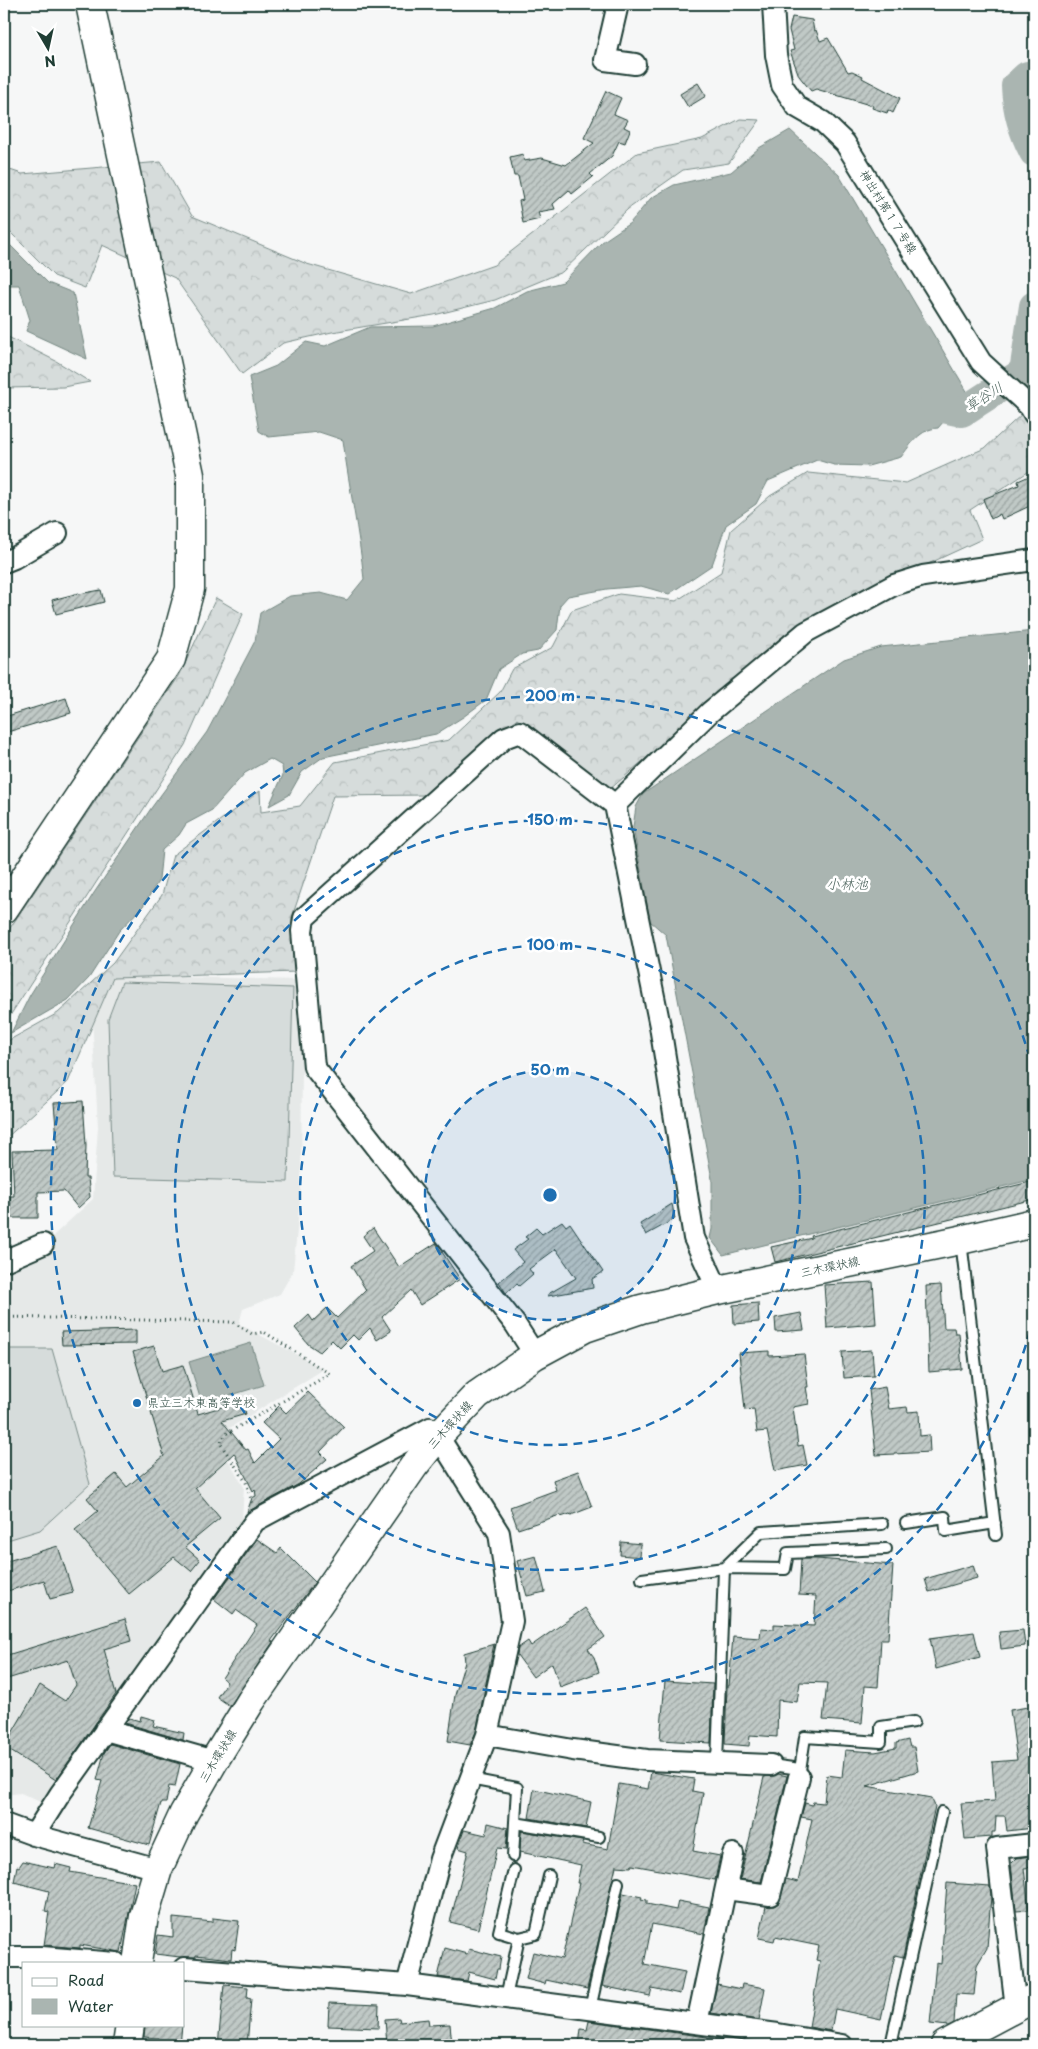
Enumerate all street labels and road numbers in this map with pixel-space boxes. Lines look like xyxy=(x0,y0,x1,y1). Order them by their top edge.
street label: 神出村第１７号線 xyxy=(856,166,922,257)
street label: 三木環状線 xyxy=(799,1251,861,1281)
street label: 三木環状線 xyxy=(422,1396,476,1453)
street label: 三木環状線 xyxy=(194,1725,240,1786)

